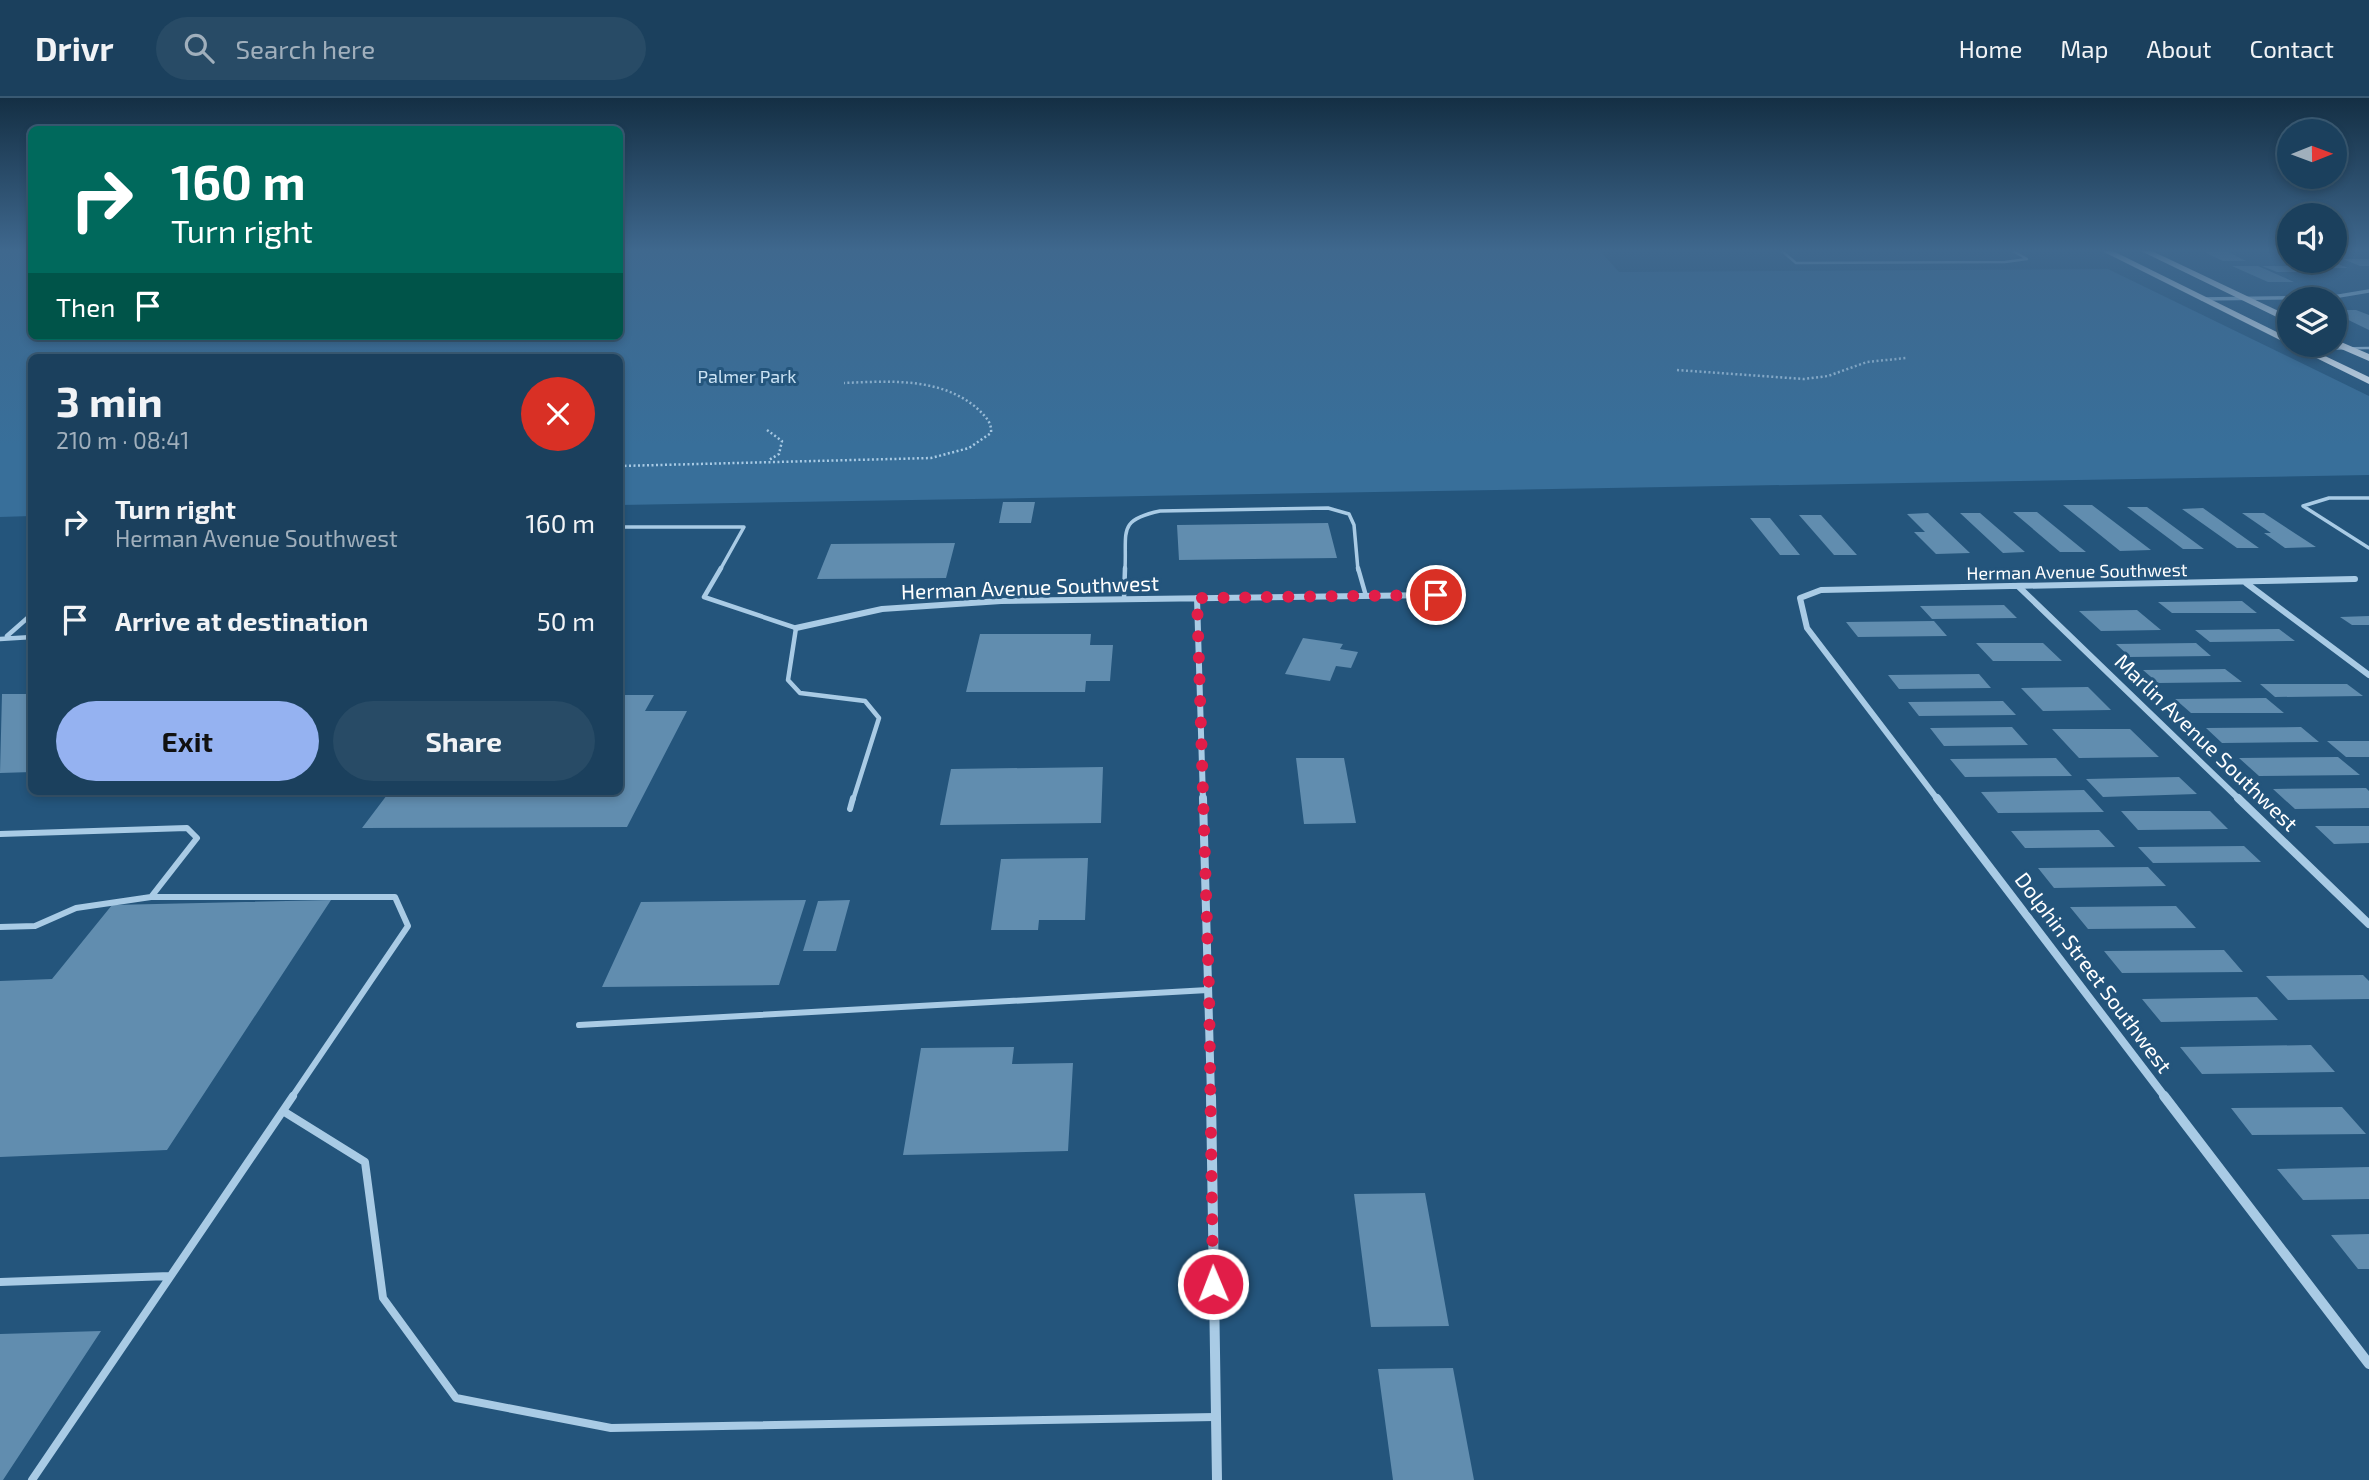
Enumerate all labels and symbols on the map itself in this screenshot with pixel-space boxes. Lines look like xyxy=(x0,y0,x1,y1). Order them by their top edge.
north arrow xyxy=(2277,119,2347,189)
park label: Palmer Park xyxy=(698,365,796,387)
street label: Herman Avenue Southwest xyxy=(1966,558,2188,584)
pin xyxy=(1406,565,1466,625)
street label: Herman Avenue Southwest xyxy=(901,570,1159,603)
street label: Marlin Avenue Southwest xyxy=(2110,648,2304,836)
street label: Dolphin Street Southwest xyxy=(2011,867,2178,1077)
position arrow xyxy=(1176,1247,1250,1321)

